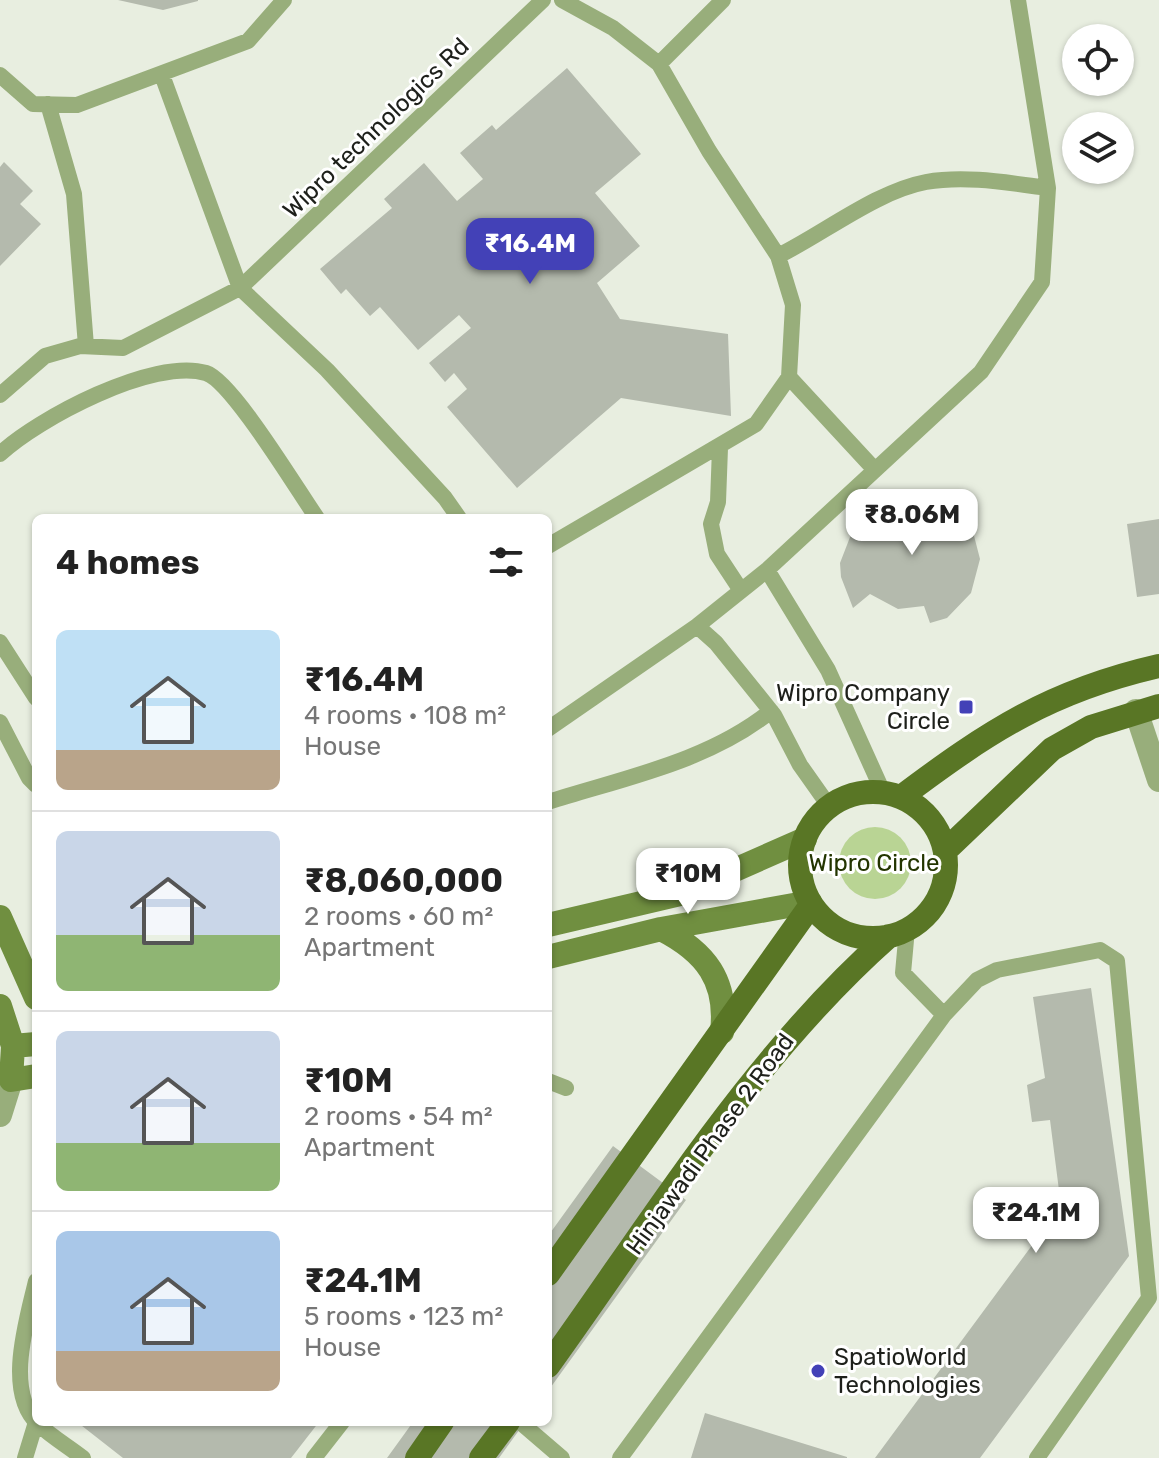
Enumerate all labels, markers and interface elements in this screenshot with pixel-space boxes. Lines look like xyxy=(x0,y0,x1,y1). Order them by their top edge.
map controls xyxy=(1062,24,1134,184)
button: locate xyxy=(1062,24,1134,96)
street label: Wipro technologics Rd xyxy=(277,32,475,224)
button: layers xyxy=(1062,112,1134,184)
pin: ₹16.4M xyxy=(465,218,595,286)
text: ₹16.4M xyxy=(484,228,576,259)
pin: ₹8.06M xyxy=(847,489,977,557)
text: ₹8.06M xyxy=(864,499,960,530)
icon: filters xyxy=(484,540,528,584)
text: 4 homes xyxy=(56,542,199,583)
text: ₹16.4M xyxy=(304,659,424,700)
icon: home xyxy=(120,662,216,758)
place label: Wipro Company Circle xyxy=(776,679,950,735)
marker: Wipro Company Circle xyxy=(957,698,975,716)
text: 4 rooms · 108 m² xyxy=(304,700,506,731)
text: House xyxy=(304,731,381,762)
pin: ₹10M xyxy=(641,848,735,916)
park label: Wipro Circle xyxy=(808,849,940,877)
text: ₹10M xyxy=(654,858,722,889)
text: ₹8,060,000 xyxy=(304,860,503,901)
icon: home xyxy=(120,863,216,959)
text: 2 rooms · 60 m² xyxy=(304,901,493,932)
text: Apartment xyxy=(304,932,435,963)
street label: Hinjawadi Phase 2 Road xyxy=(620,1028,800,1260)
text: ₹10M xyxy=(304,1060,393,1101)
icon: home xyxy=(120,1063,216,1159)
text: 2 rooms · 54 m² xyxy=(304,1101,493,1132)
text: Apartment xyxy=(304,1132,435,1163)
pin: ₹24.1M xyxy=(971,1187,1101,1255)
text: ₹24.1M xyxy=(991,1197,1081,1228)
text: ₹24.1M xyxy=(304,1260,422,1301)
icon: home xyxy=(120,1263,216,1359)
text: 5 rooms · 123 m² xyxy=(304,1301,503,1332)
text: House xyxy=(304,1332,381,1363)
place label: SpatioWorld Technologies xyxy=(834,1343,981,1399)
marker: SpatioWorld Technologies xyxy=(809,1362,827,1380)

